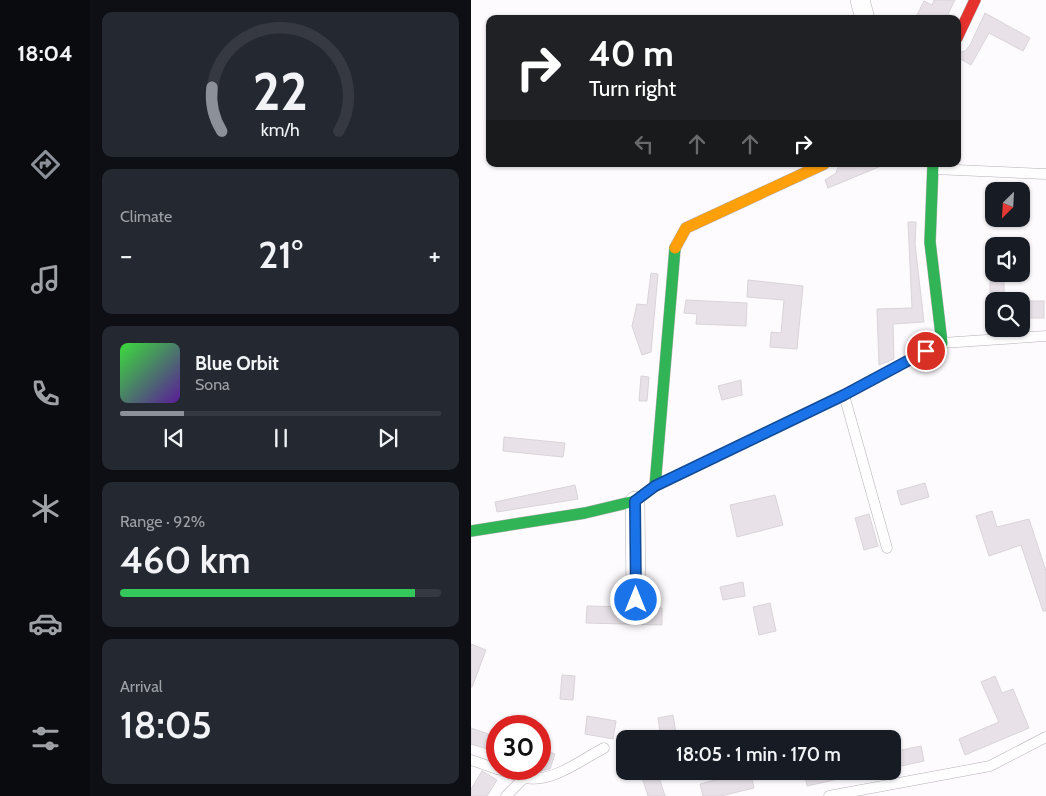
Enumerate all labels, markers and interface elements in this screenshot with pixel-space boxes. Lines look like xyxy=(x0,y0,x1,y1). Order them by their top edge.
text: 40 m xyxy=(589,32,674,75)
icon: right xyxy=(506,35,571,100)
text: 18:04 xyxy=(17,40,73,67)
text: 22 xyxy=(253,60,308,123)
text: Turn right xyxy=(589,75,676,102)
text: km/h xyxy=(261,119,300,140)
icon: left xyxy=(630,130,658,158)
icon: ahead xyxy=(683,130,711,158)
icon: ahead xyxy=(736,130,764,158)
icon: right xyxy=(789,130,817,158)
icon: directions xyxy=(28,147,63,182)
north arrow xyxy=(985,182,1030,228)
map controls xyxy=(985,182,1030,337)
text: Climate xyxy=(120,207,172,226)
text: 21° xyxy=(258,231,303,278)
button: sound xyxy=(985,237,1030,282)
text: − xyxy=(120,238,132,272)
text: + xyxy=(429,238,441,272)
icon: music xyxy=(28,262,63,297)
button: search xyxy=(985,292,1030,337)
pin xyxy=(905,330,947,372)
icon: arrive xyxy=(912,337,940,365)
text: Blue Orbit xyxy=(195,352,279,375)
text: Sona xyxy=(195,375,230,394)
icon: phone xyxy=(28,376,63,411)
icon: previous xyxy=(160,424,188,452)
icon: pause xyxy=(267,424,295,452)
icon: next xyxy=(374,424,402,452)
icon: climate xyxy=(28,491,63,526)
text: Range · 92% xyxy=(120,512,205,531)
text: 460 km xyxy=(120,536,251,583)
position arrow xyxy=(609,573,661,625)
icon: car xyxy=(28,606,63,641)
text: Arrival xyxy=(120,677,163,696)
text: 18:05 xyxy=(120,701,212,748)
speed limit sign: 30 xyxy=(486,715,551,780)
icon: filters xyxy=(28,721,63,756)
text: 18:05 · 1 min · 170 m xyxy=(676,743,841,766)

